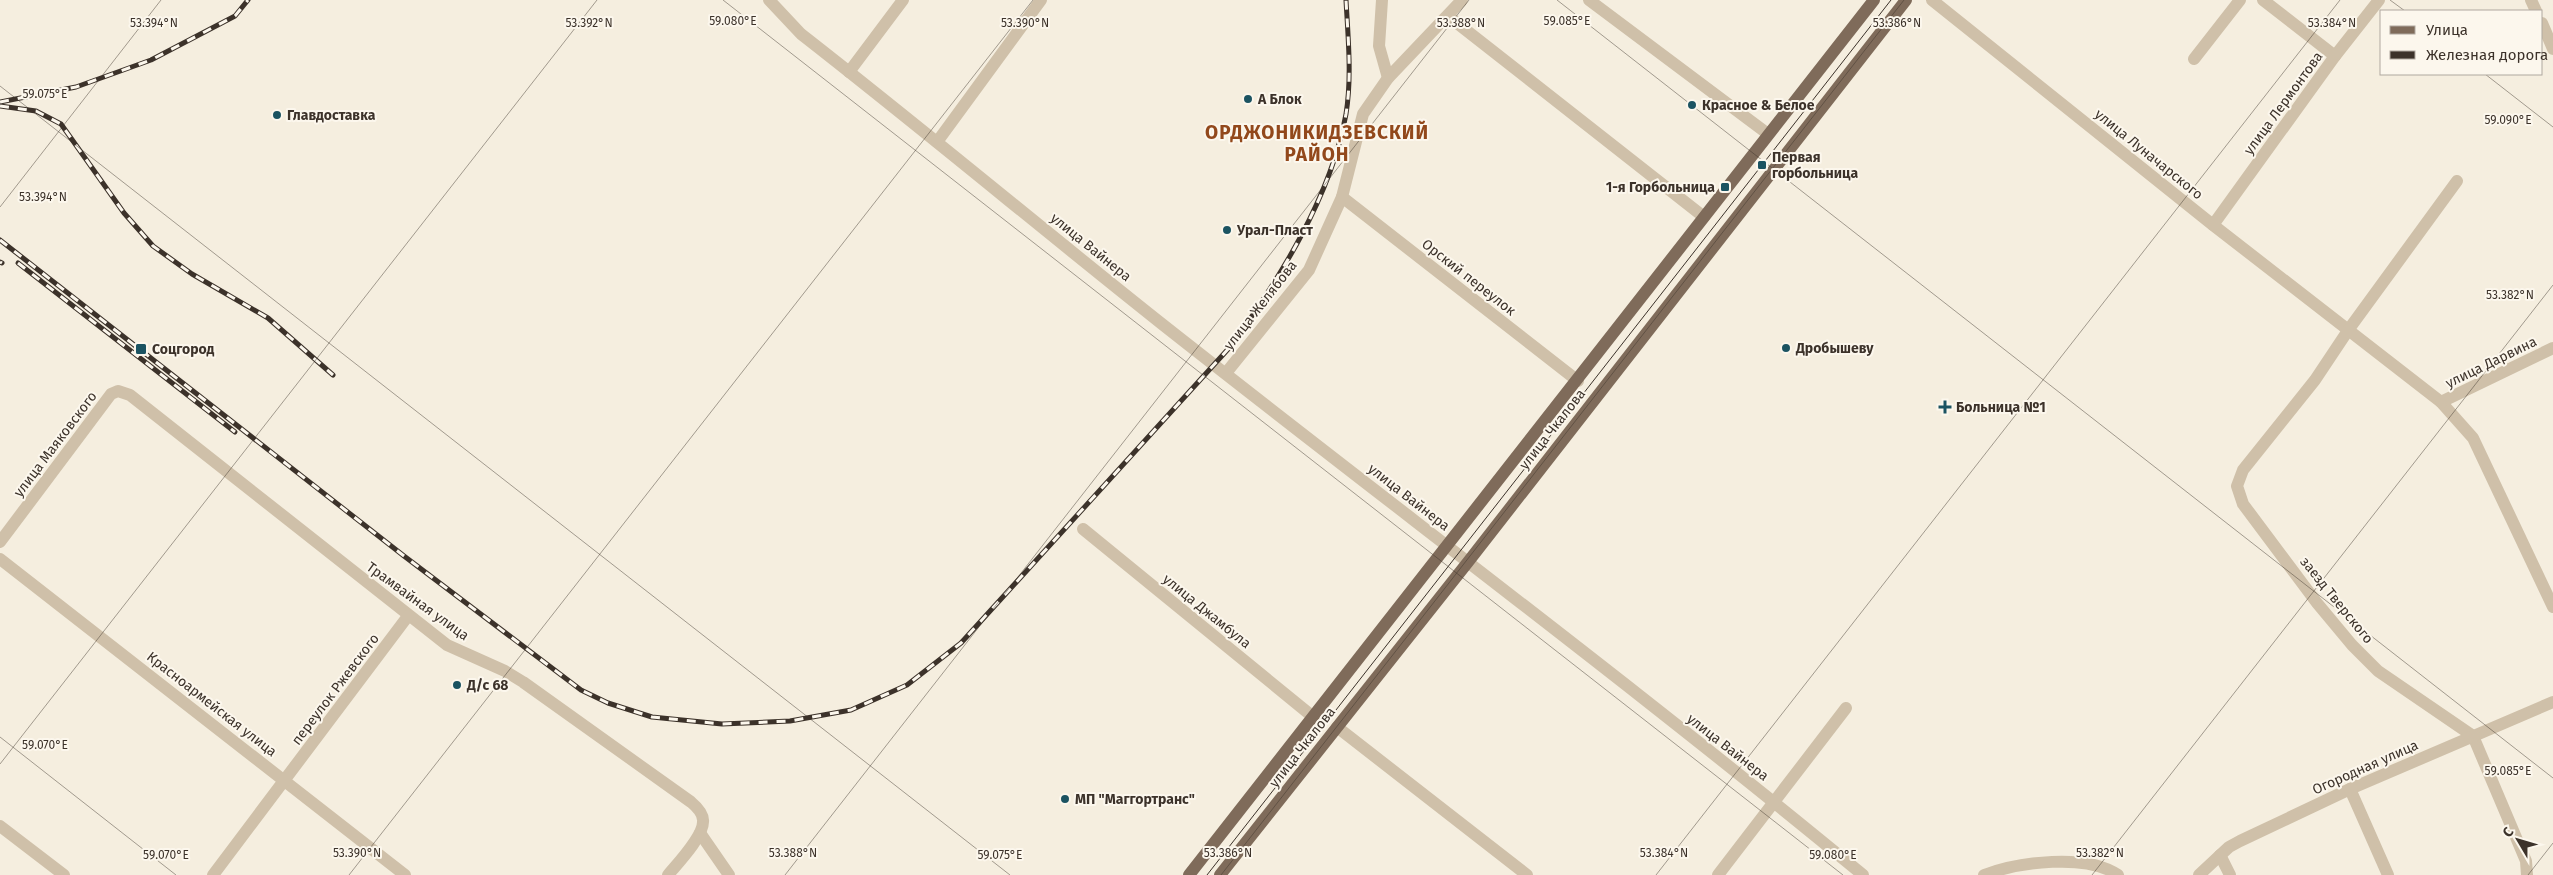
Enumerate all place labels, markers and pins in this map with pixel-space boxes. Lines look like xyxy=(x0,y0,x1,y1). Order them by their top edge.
place label: А Блок xyxy=(1257,91,1302,108)
marker: А Блок xyxy=(1242,93,1254,105)
place label: Красное & Белое xyxy=(1702,97,1815,114)
marker: Красное & Белое xyxy=(1686,99,1698,111)
place label: Главдоставка xyxy=(287,107,376,124)
marker: Главдоставка xyxy=(271,109,283,121)
place label: Первая горбольница xyxy=(1772,149,1858,182)
marker: Первая горбольница xyxy=(1756,159,1768,171)
place label: 1-я Горбольница xyxy=(1606,179,1715,196)
marker: 1-я Горбольница xyxy=(1719,181,1731,193)
place label: Урал-Пласт xyxy=(1236,222,1313,239)
marker: Урал-Пласт xyxy=(1221,224,1233,236)
place label: Дробышеву xyxy=(1795,340,1874,357)
place label: Соцгород xyxy=(152,341,215,358)
marker: Соцгород xyxy=(134,342,148,356)
marker: Дробышеву xyxy=(1780,342,1792,354)
place label: Больница №1 xyxy=(1956,399,2046,416)
marker: Больница №1 xyxy=(1938,400,1952,414)
place label: Д/с 68 xyxy=(466,677,508,694)
marker: Д/с 68 xyxy=(451,679,463,691)
place label: МП "Маггортранс" xyxy=(1075,791,1195,808)
marker: МП "Маггортранс" xyxy=(1059,793,1071,805)

